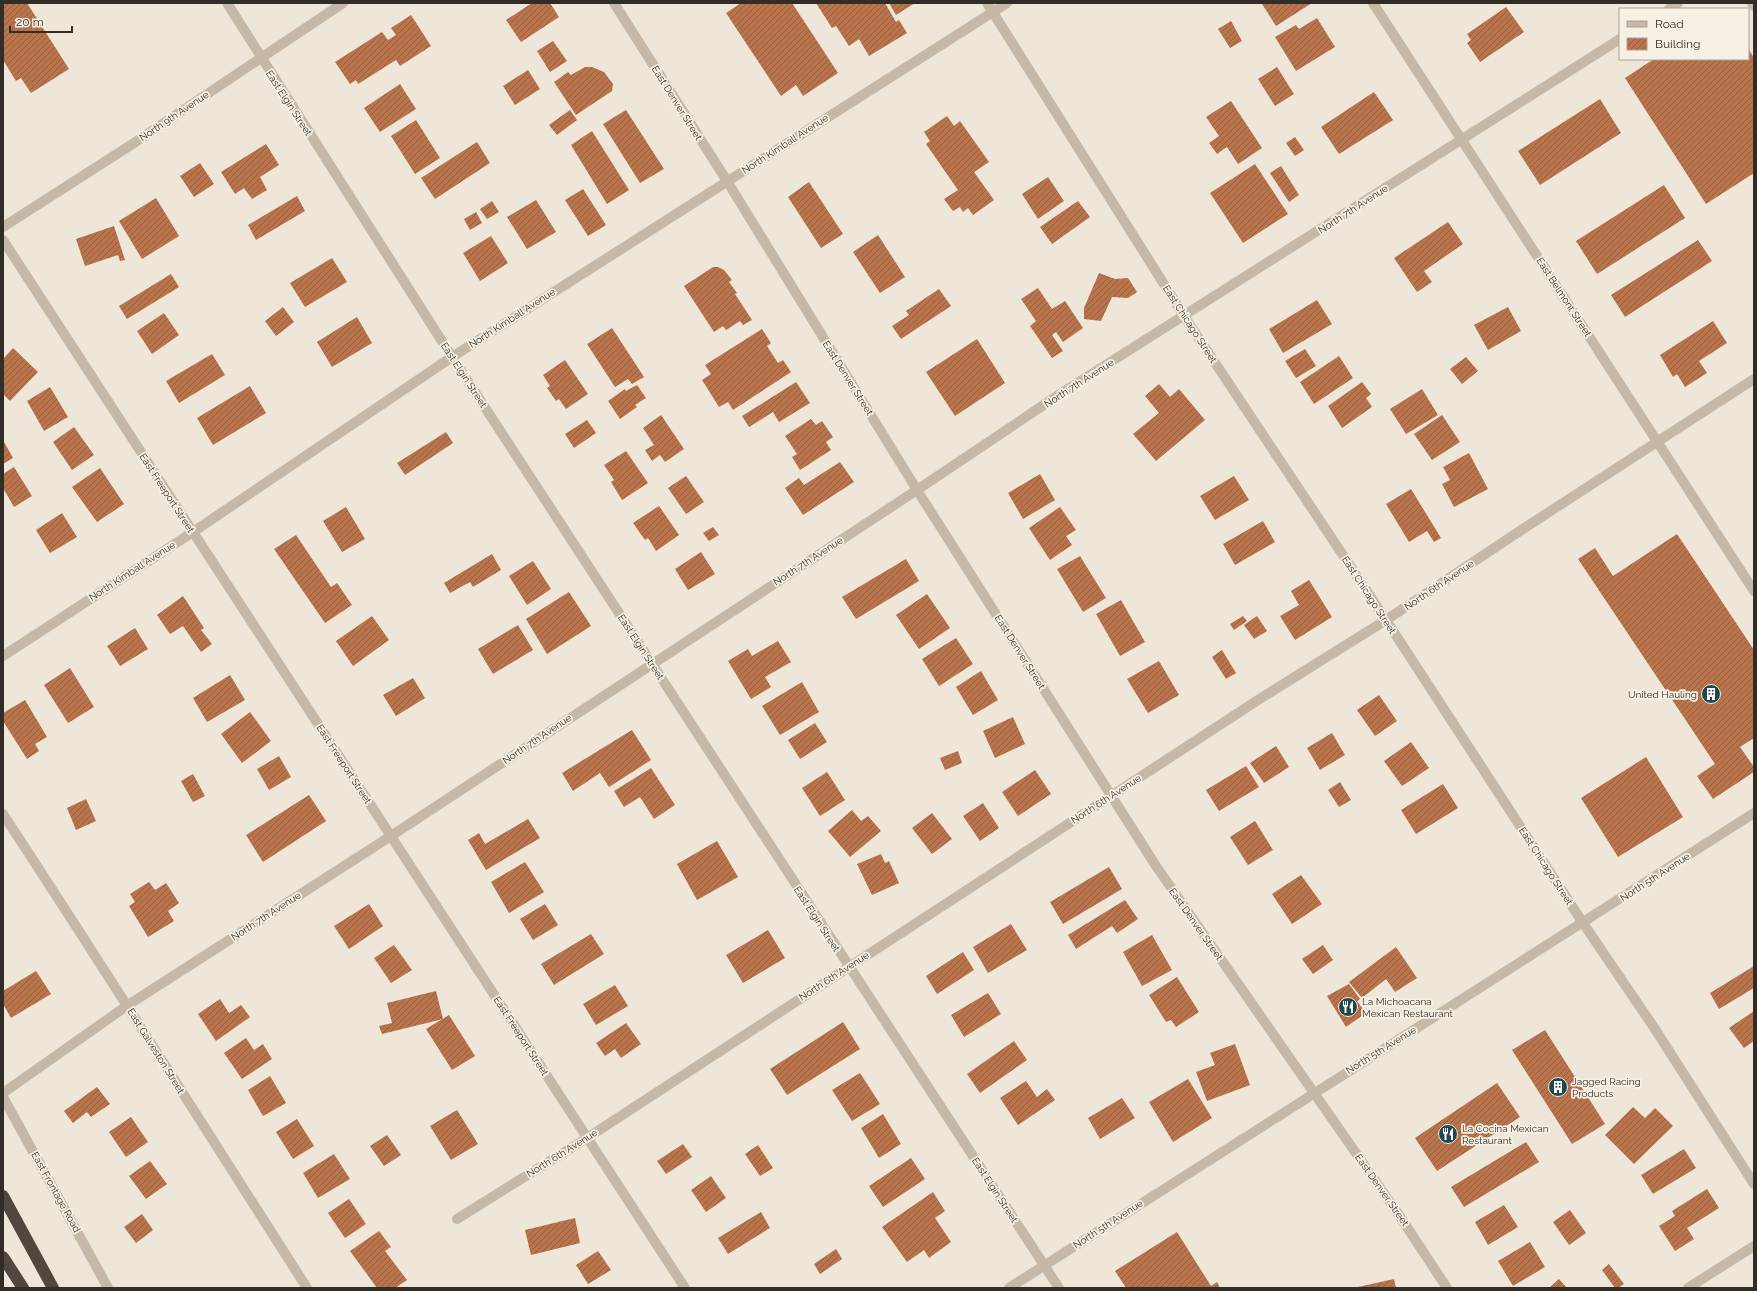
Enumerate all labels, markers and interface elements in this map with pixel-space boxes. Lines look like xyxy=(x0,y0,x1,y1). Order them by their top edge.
scale bar xyxy=(10,8,72,34)
legend xyxy=(1619,8,1749,60)
text: 20 m xyxy=(16,15,44,29)
text: Road xyxy=(1655,17,1684,31)
text: Building xyxy=(1655,37,1701,51)
street label: East Denver Street xyxy=(650,64,705,143)
street label: East Elgin Street xyxy=(264,68,315,138)
street label: North 9th Avenue xyxy=(137,89,211,143)
street label: North Kimball Avenue xyxy=(740,112,830,176)
street label: North 7th Avenue xyxy=(1316,182,1390,236)
street label: East Belmont Street xyxy=(1534,255,1594,339)
street label: East Chicago Street xyxy=(1161,283,1220,365)
street label: North Kimball Avenue xyxy=(467,286,557,350)
street label: East Denver Street xyxy=(821,339,876,418)
street label: East Elgin Street xyxy=(439,340,490,410)
street label: North 7th Avenue xyxy=(1042,356,1116,410)
street label: East Freeport Street xyxy=(137,451,197,535)
street label: North 7th Avenue xyxy=(771,534,845,588)
street label: North Kimball Avenue xyxy=(87,539,177,603)
street label: East Chicago Street xyxy=(1340,554,1399,636)
street label: North 6th Avenue xyxy=(1402,558,1476,612)
street label: East Elgin Street xyxy=(616,612,667,682)
street label: East Denver Street xyxy=(993,613,1048,692)
building icon: United Hauling xyxy=(1700,683,1722,705)
place label: United Hauling xyxy=(1628,689,1697,700)
street label: North 7th Avenue xyxy=(500,712,574,766)
street label: East Freeport Street xyxy=(314,722,374,806)
street label: North 6th Avenue xyxy=(1069,772,1143,826)
street label: East Chicago Street xyxy=(1517,825,1576,907)
street label: North 5th Avenue xyxy=(1618,850,1692,904)
street label: East Elgin Street xyxy=(792,884,843,954)
street label: East Denver Street xyxy=(1167,886,1225,963)
street label: North 7th Avenue xyxy=(229,889,303,943)
street label: North 6th Avenue xyxy=(797,949,871,1003)
street label: East Freeport Street xyxy=(491,994,551,1078)
restaurant icon: La Michoacana Mexican Restaurant xyxy=(1337,996,1359,1018)
place label: La Michoacana Mexican Restaurant xyxy=(1362,996,1453,1019)
street label: East Galveston Street xyxy=(125,1006,187,1096)
street label: North 5th Avenue xyxy=(1344,1024,1418,1076)
building icon: Jagged Racing Products xyxy=(1547,1076,1569,1098)
place label: Jagged Racing Products xyxy=(1572,1076,1641,1099)
restaurant icon: La Cocina Mexican Restaurant xyxy=(1437,1123,1459,1145)
place label: La Cocina Mexican Restaurant xyxy=(1462,1123,1549,1146)
street label: North 6th Avenue xyxy=(525,1127,600,1179)
street label: East Frontage Road xyxy=(29,1150,83,1234)
street label: East Denver Street xyxy=(1353,1152,1411,1229)
street label: East Elgin Street xyxy=(970,1155,1021,1225)
street label: North 5th Avenue xyxy=(1071,1197,1145,1251)

